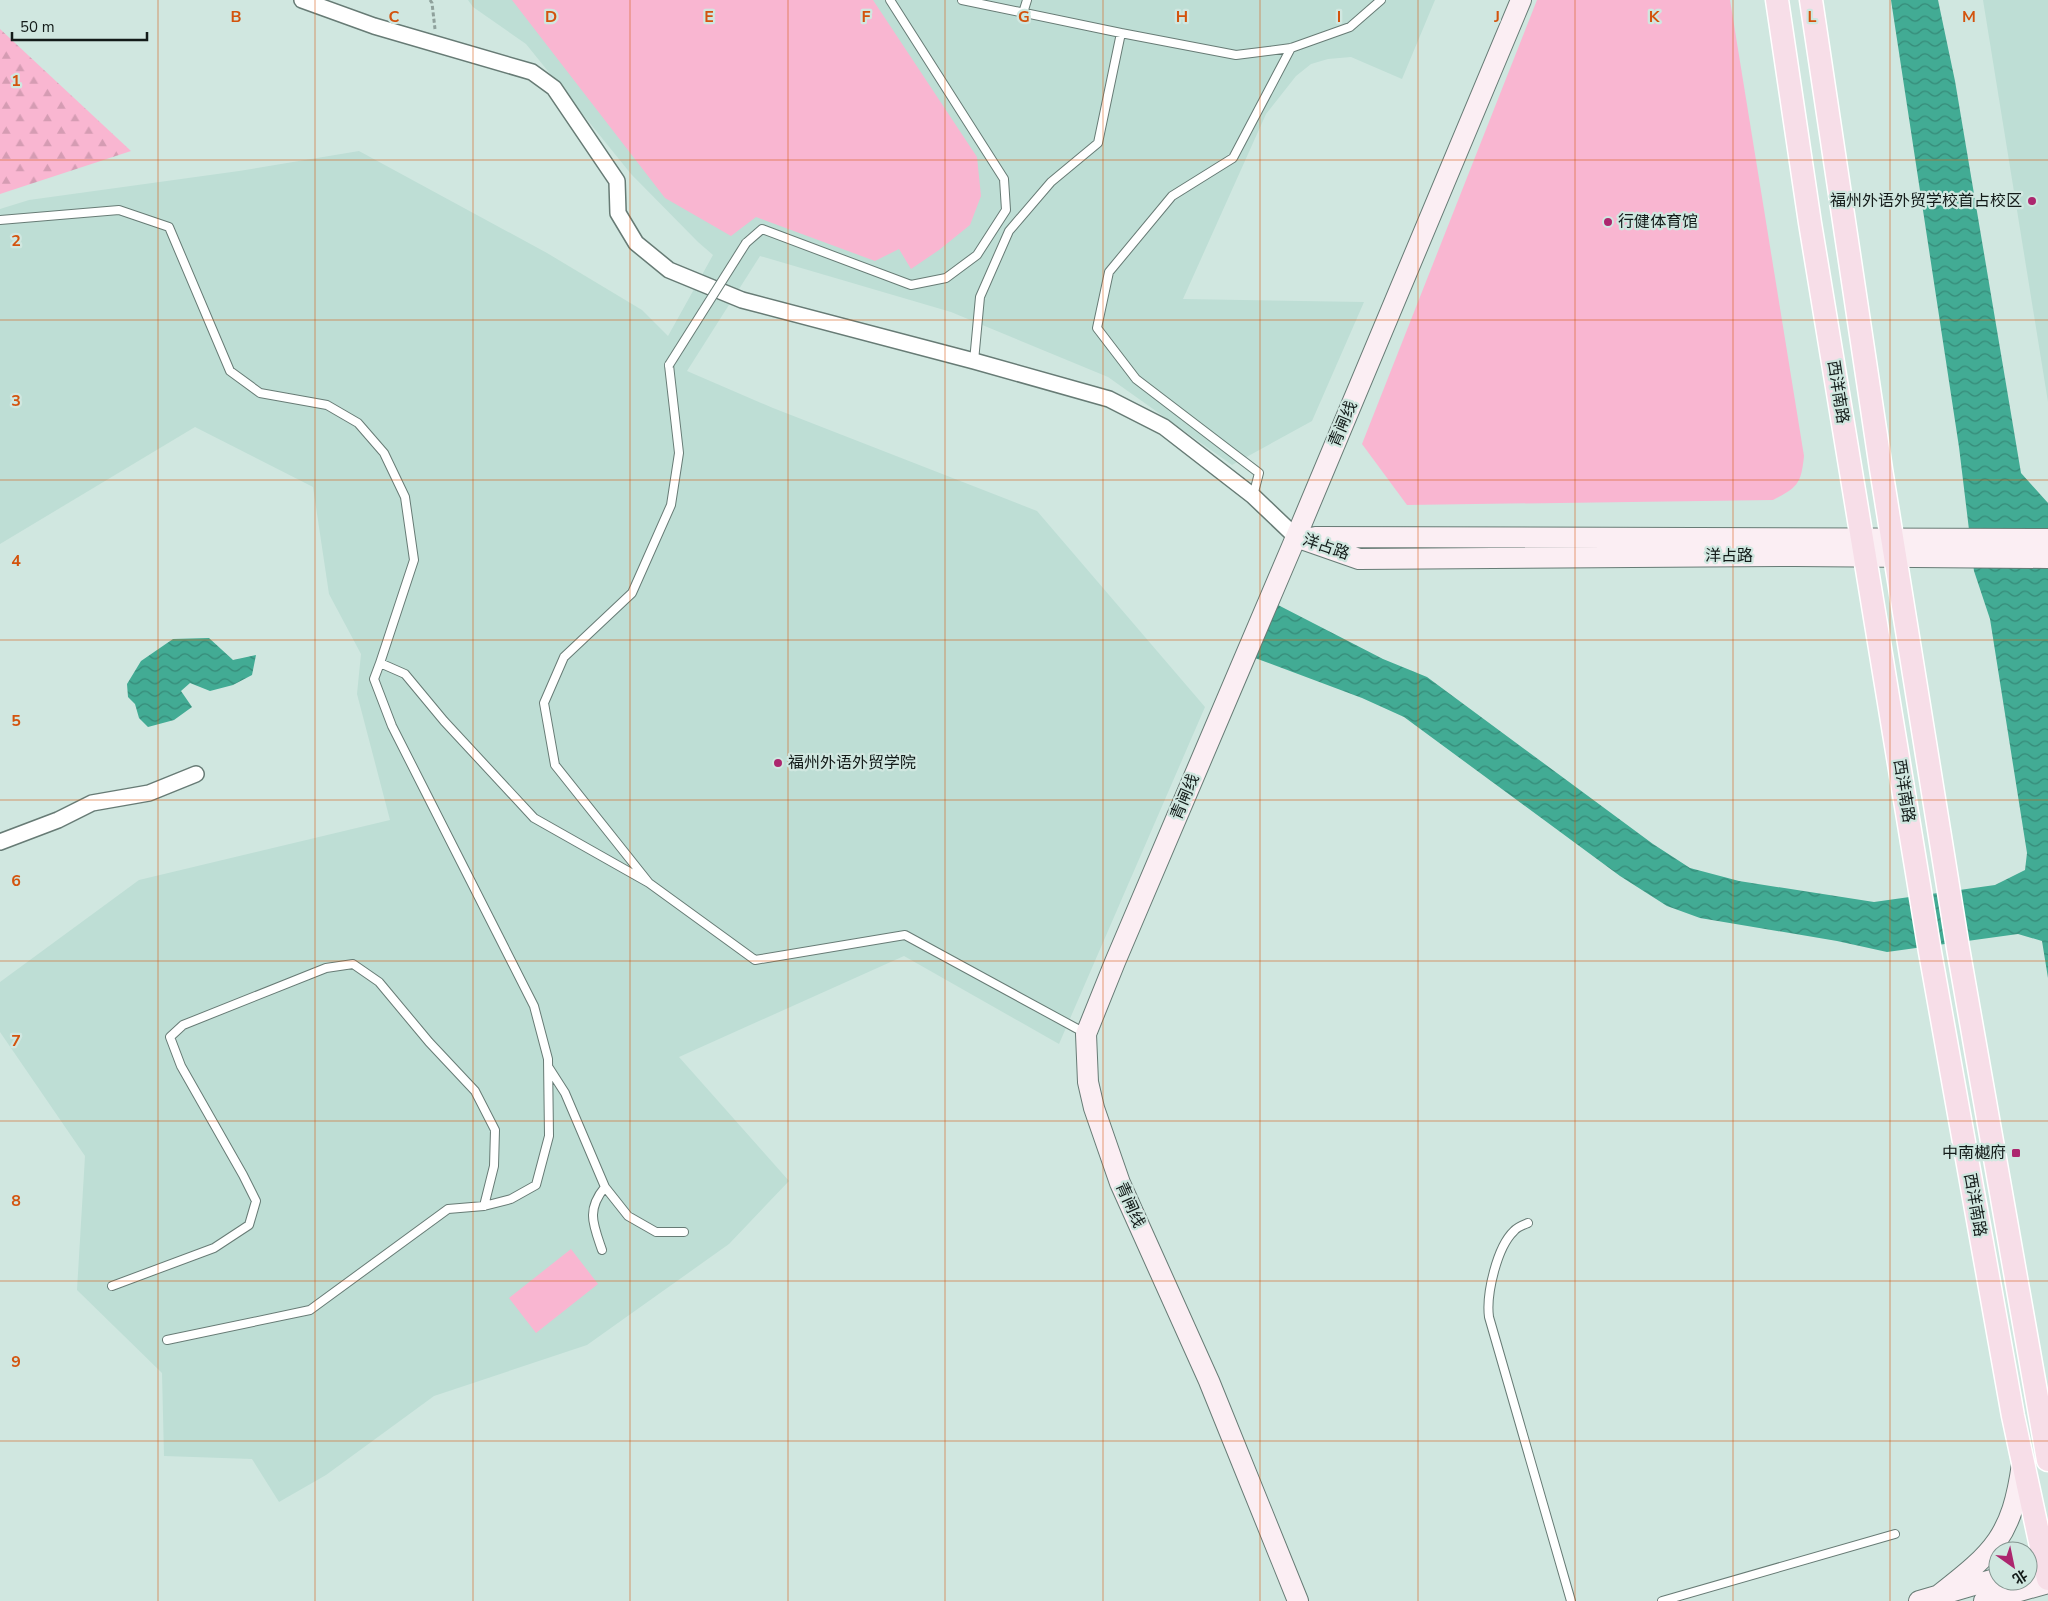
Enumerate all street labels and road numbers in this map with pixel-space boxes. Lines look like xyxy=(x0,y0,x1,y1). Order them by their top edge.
street label: 西洋南路 xyxy=(1822,359,1854,425)
street label: 青闸线 xyxy=(1323,398,1363,450)
street label: 洋占路 xyxy=(1300,529,1352,565)
street label: 洋占路 xyxy=(1705,545,1753,567)
street label: 西洋南路 xyxy=(1888,758,1920,824)
street label: 青闸线 xyxy=(1165,771,1205,823)
street label: 西洋南路 xyxy=(1959,1172,1991,1238)
street label: 青闸线 xyxy=(1110,1179,1150,1231)

